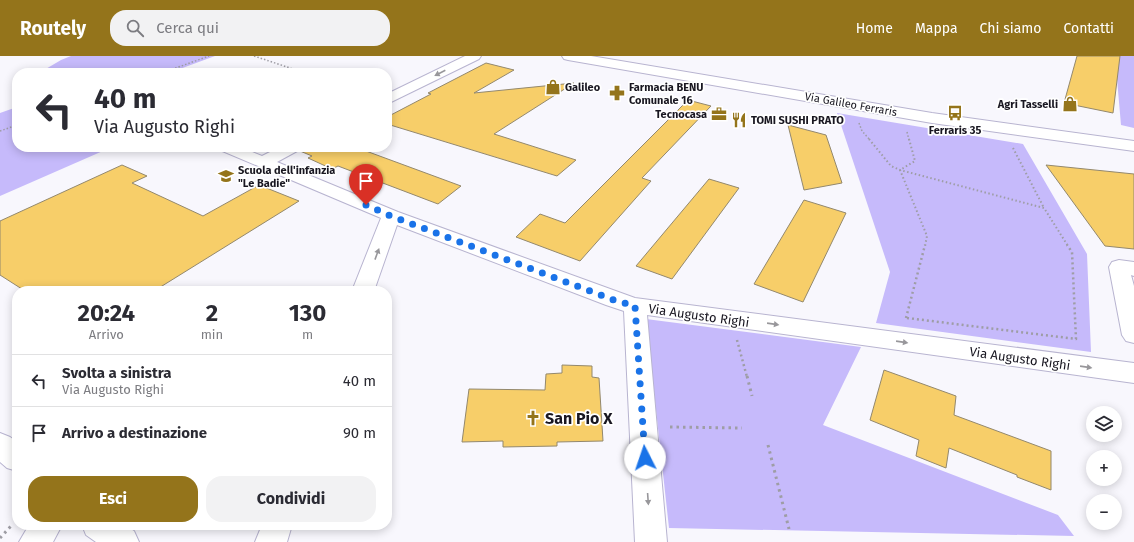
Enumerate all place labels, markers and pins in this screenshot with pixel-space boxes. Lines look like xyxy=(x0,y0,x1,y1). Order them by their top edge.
shop icon: Galileo xyxy=(544,78,562,96)
place label: Galileo xyxy=(565,81,601,94)
place label: Farmacia BENU Comunale 16 xyxy=(629,81,704,107)
pharmacy icon: Farmacia BENU Comunale 16 xyxy=(608,84,626,102)
shop icon: Agri Tasselli xyxy=(1061,95,1079,113)
place label: Agri Tasselli xyxy=(997,98,1058,111)
bus stop icon: Ferraris 35 xyxy=(946,104,964,122)
office icon: Tecnocasa xyxy=(710,105,728,123)
place label: Tecnocasa xyxy=(655,108,707,121)
restaurant icon: TOMI SUSHI PRATO xyxy=(730,111,748,129)
place label: TOMI SUSHI PRATO xyxy=(751,114,844,127)
place label: Ferraris 35 xyxy=(929,124,981,137)
place label: Scuola dell'infanzia "Le Badie" xyxy=(238,164,335,190)
pin xyxy=(349,164,383,205)
school or university icon: Scuola dell'infanzia "Le Badie" xyxy=(217,167,235,185)
church icon: San Pio X xyxy=(524,409,542,427)
place label: San Pio X xyxy=(545,409,613,428)

